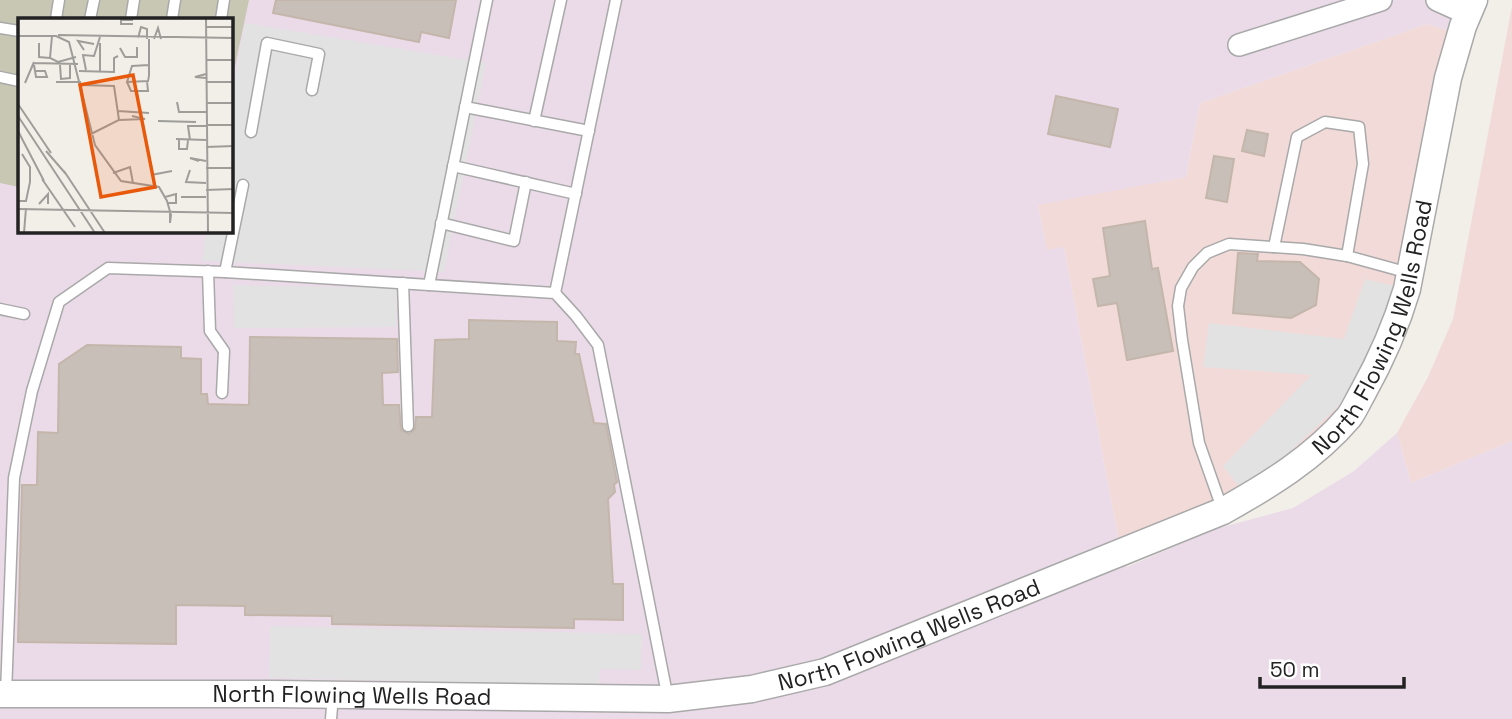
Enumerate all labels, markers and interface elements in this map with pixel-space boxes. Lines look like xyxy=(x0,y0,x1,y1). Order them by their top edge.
inset map xyxy=(18,18,233,233)
street label: North Flowing Wells Road xyxy=(1305,197,1439,462)
street label: North Flowing Wells Road xyxy=(775,572,1045,697)
scale bar xyxy=(1260,646,1404,690)
text: 50 m xyxy=(1270,656,1320,683)
street label: North Flowing Wells Road xyxy=(213,679,492,712)

